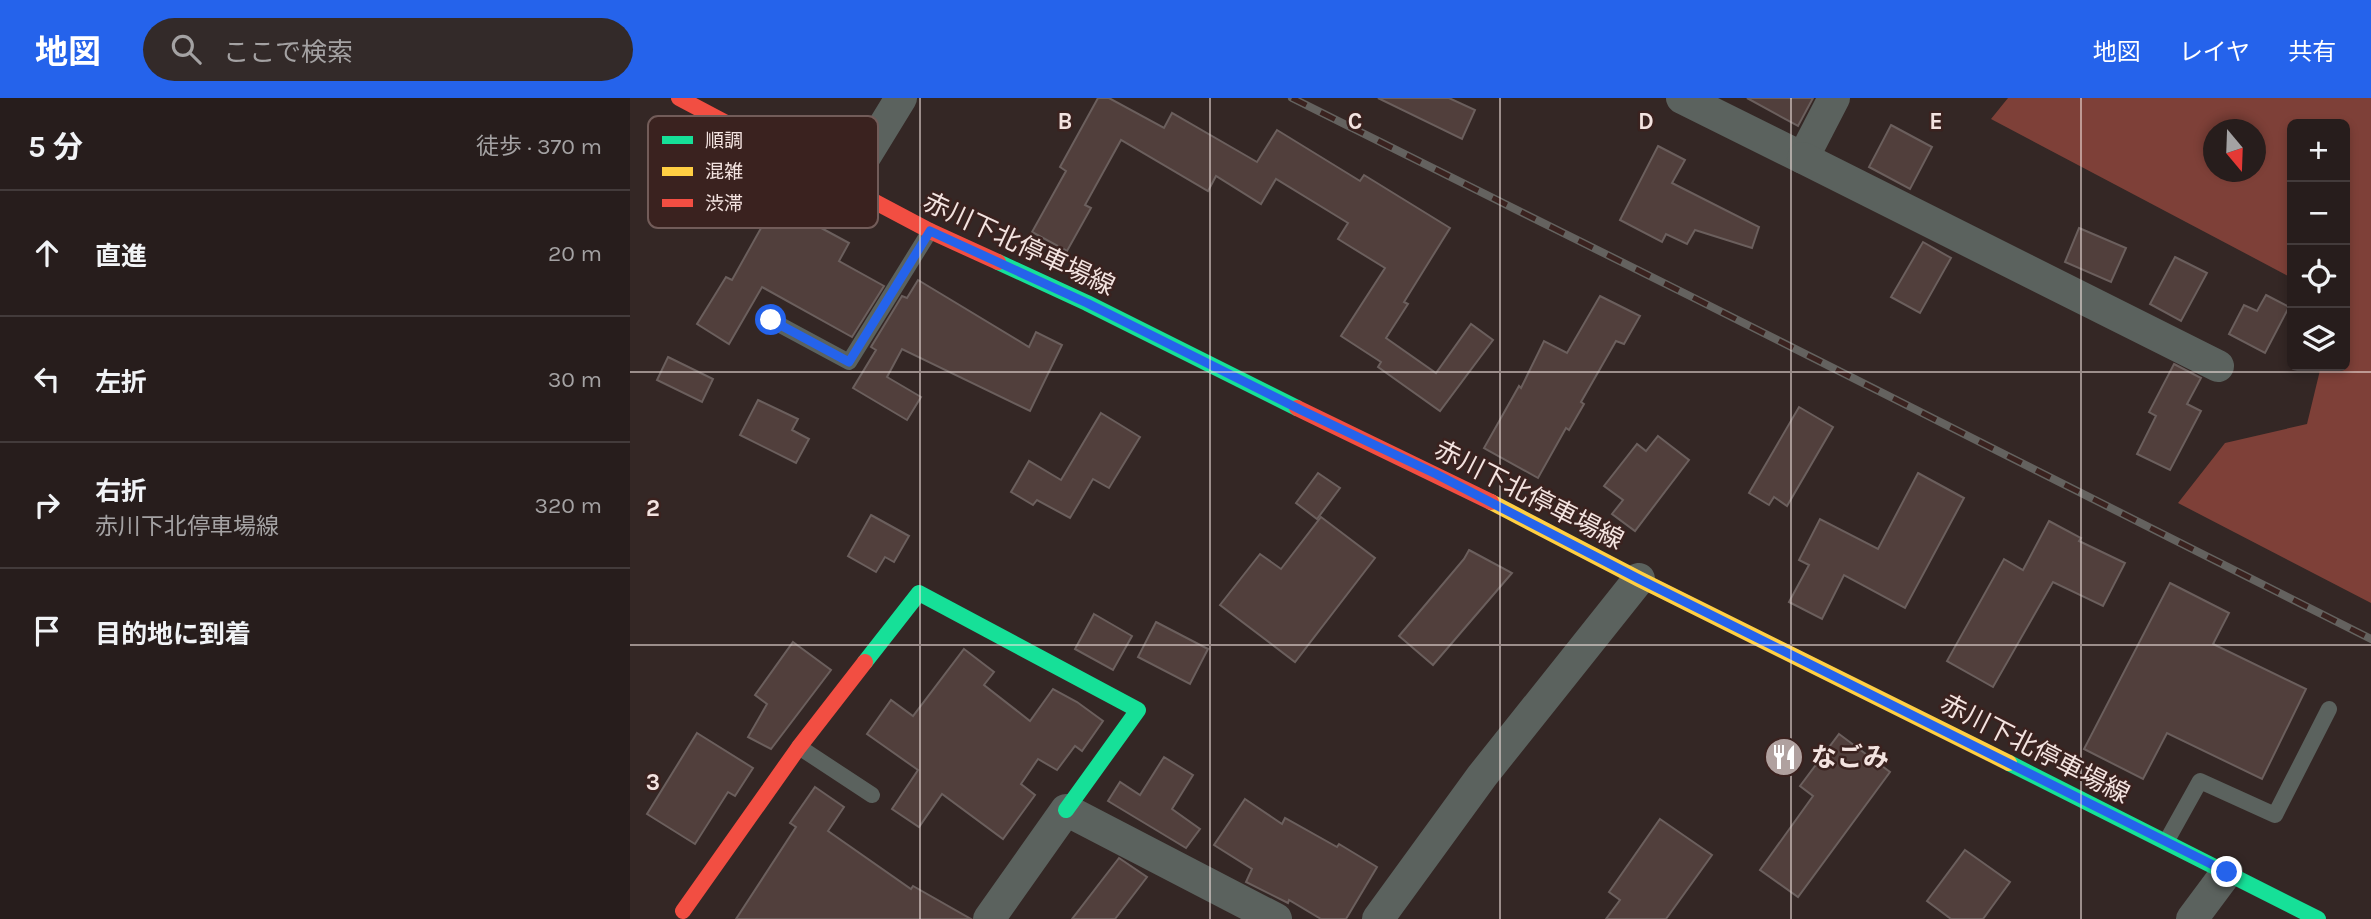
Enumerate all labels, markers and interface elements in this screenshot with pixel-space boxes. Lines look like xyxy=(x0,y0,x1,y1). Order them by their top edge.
search box xyxy=(143,18,633,81)
icon: search xyxy=(167,30,205,68)
text: 地図 xyxy=(35,33,101,71)
text: ここで検索 xyxy=(223,37,353,68)
text: 地図 xyxy=(2093,38,2141,66)
text: レイヤ xyxy=(2179,38,2250,66)
text: 共有 xyxy=(2288,38,2336,66)
text: B xyxy=(1058,108,1072,135)
text: C xyxy=(1348,108,1362,135)
text: D xyxy=(1638,108,1654,135)
text: E xyxy=(1929,108,1943,135)
legend xyxy=(648,116,878,228)
north arrow xyxy=(2203,119,2266,182)
map controls xyxy=(2287,119,2350,371)
button: + xyxy=(2287,119,2350,182)
text: 5 分 xyxy=(28,129,83,165)
text: 順調 xyxy=(705,130,743,152)
text: 徒歩 · 370 m xyxy=(476,133,602,160)
text: 混雑 xyxy=(705,161,743,183)
button: − xyxy=(2287,182,2350,245)
street label: 赤川下北停車場線 xyxy=(918,186,1120,302)
text: 渋滞 xyxy=(705,193,743,215)
icon: ahead xyxy=(28,234,66,272)
text: 20 m xyxy=(548,240,602,267)
text: 直進 xyxy=(95,241,147,272)
button: locate xyxy=(2287,245,2350,308)
route start xyxy=(755,304,786,335)
button: layers xyxy=(2287,308,2350,371)
icon: left xyxy=(28,360,66,398)
text: 30 m xyxy=(548,366,602,393)
text: 左折 xyxy=(95,367,147,398)
street label: 赤川下北停車場線 xyxy=(1429,434,1629,556)
text: 右折 xyxy=(95,476,147,507)
icon: right xyxy=(28,486,66,524)
text: 320 m xyxy=(534,492,602,519)
text: 2 xyxy=(646,495,660,522)
text: 赤川下北停車場線 xyxy=(95,513,279,540)
icon: arrive xyxy=(28,612,66,650)
text: 目的地に到着 xyxy=(95,619,251,650)
street label: 赤川下北停車場線 xyxy=(1935,688,2135,810)
restaurant icon: なごみ xyxy=(1763,736,1805,778)
place label: なごみ xyxy=(1811,742,1889,773)
text: 3 xyxy=(646,769,660,796)
route end xyxy=(2211,856,2242,887)

